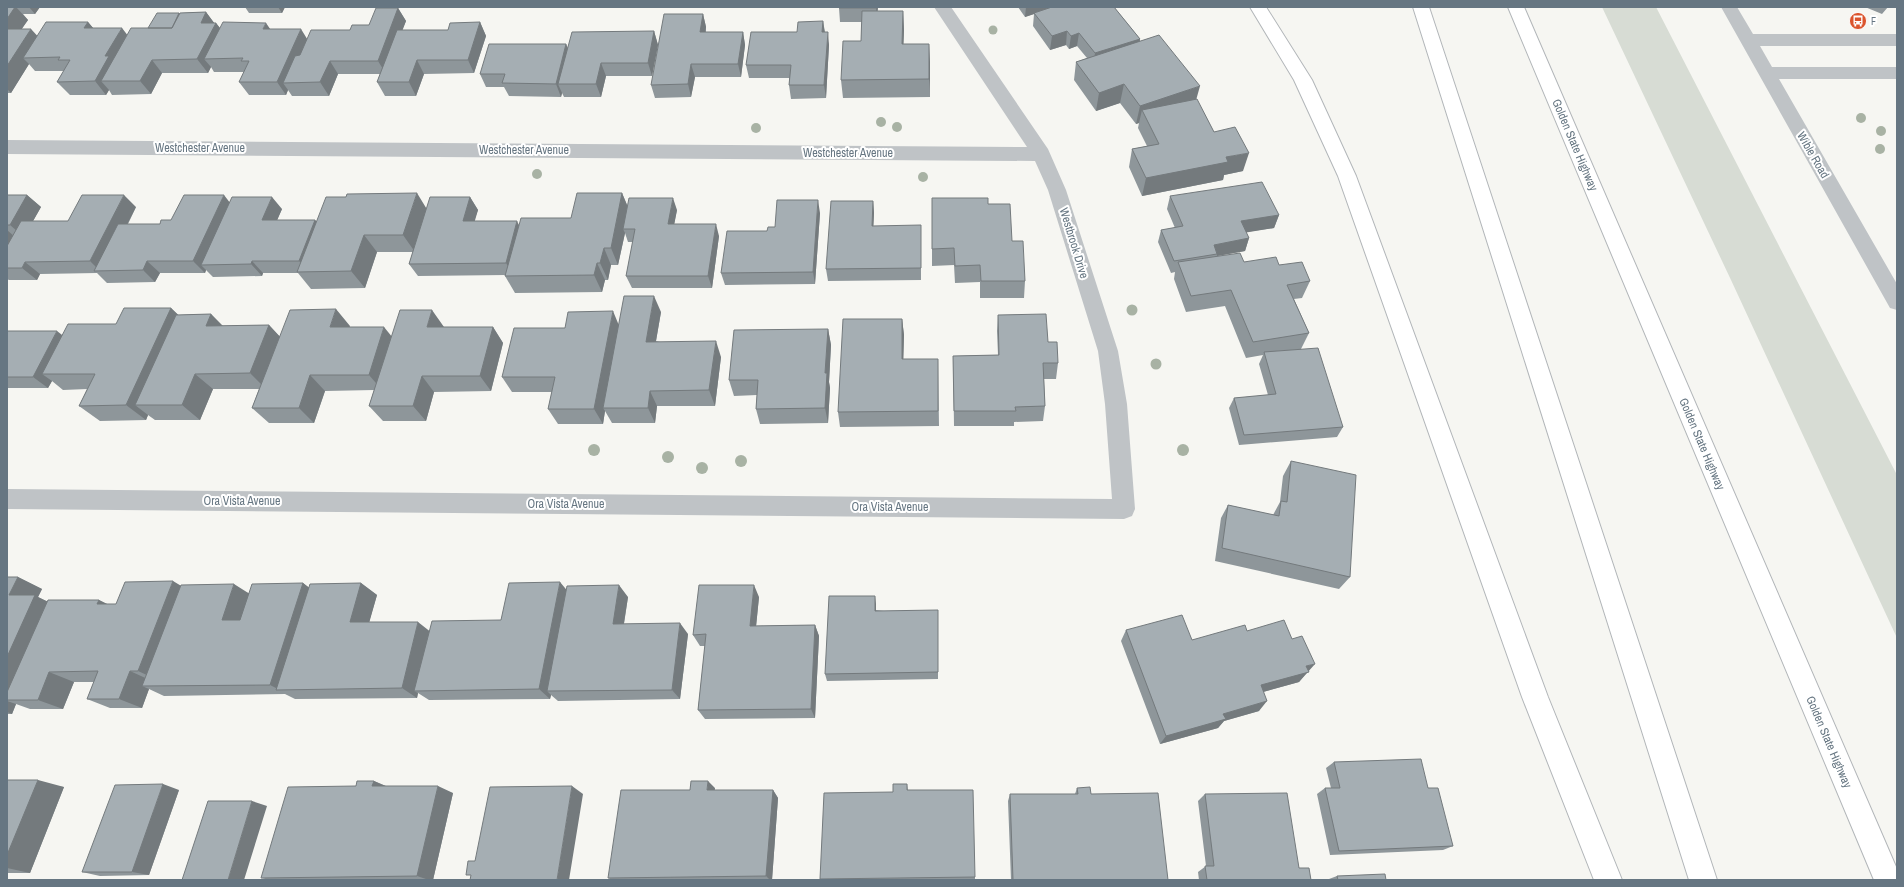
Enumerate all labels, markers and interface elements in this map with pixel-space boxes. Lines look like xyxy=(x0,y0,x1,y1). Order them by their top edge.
bus stop icon: F xyxy=(1848,11,1868,31)
place label: F xyxy=(1871,15,1876,28)
street label: Golden State Highway xyxy=(1548,97,1602,194)
street label: Wible Road xyxy=(1793,129,1833,181)
street label: Westchester Avenue xyxy=(155,140,245,156)
street label: Westchester Avenue xyxy=(479,142,569,158)
street label: Westchester Avenue xyxy=(803,145,893,161)
street label: Westbrook Drive xyxy=(1056,206,1092,280)
street label: Golden State Highway xyxy=(1675,396,1729,493)
street label: Ora Vista Avenue xyxy=(204,493,280,509)
street label: Ora Vista Avenue xyxy=(528,496,604,512)
street label: Ora Vista Avenue xyxy=(852,499,928,515)
street label: Golden State Highway xyxy=(1802,694,1856,791)

